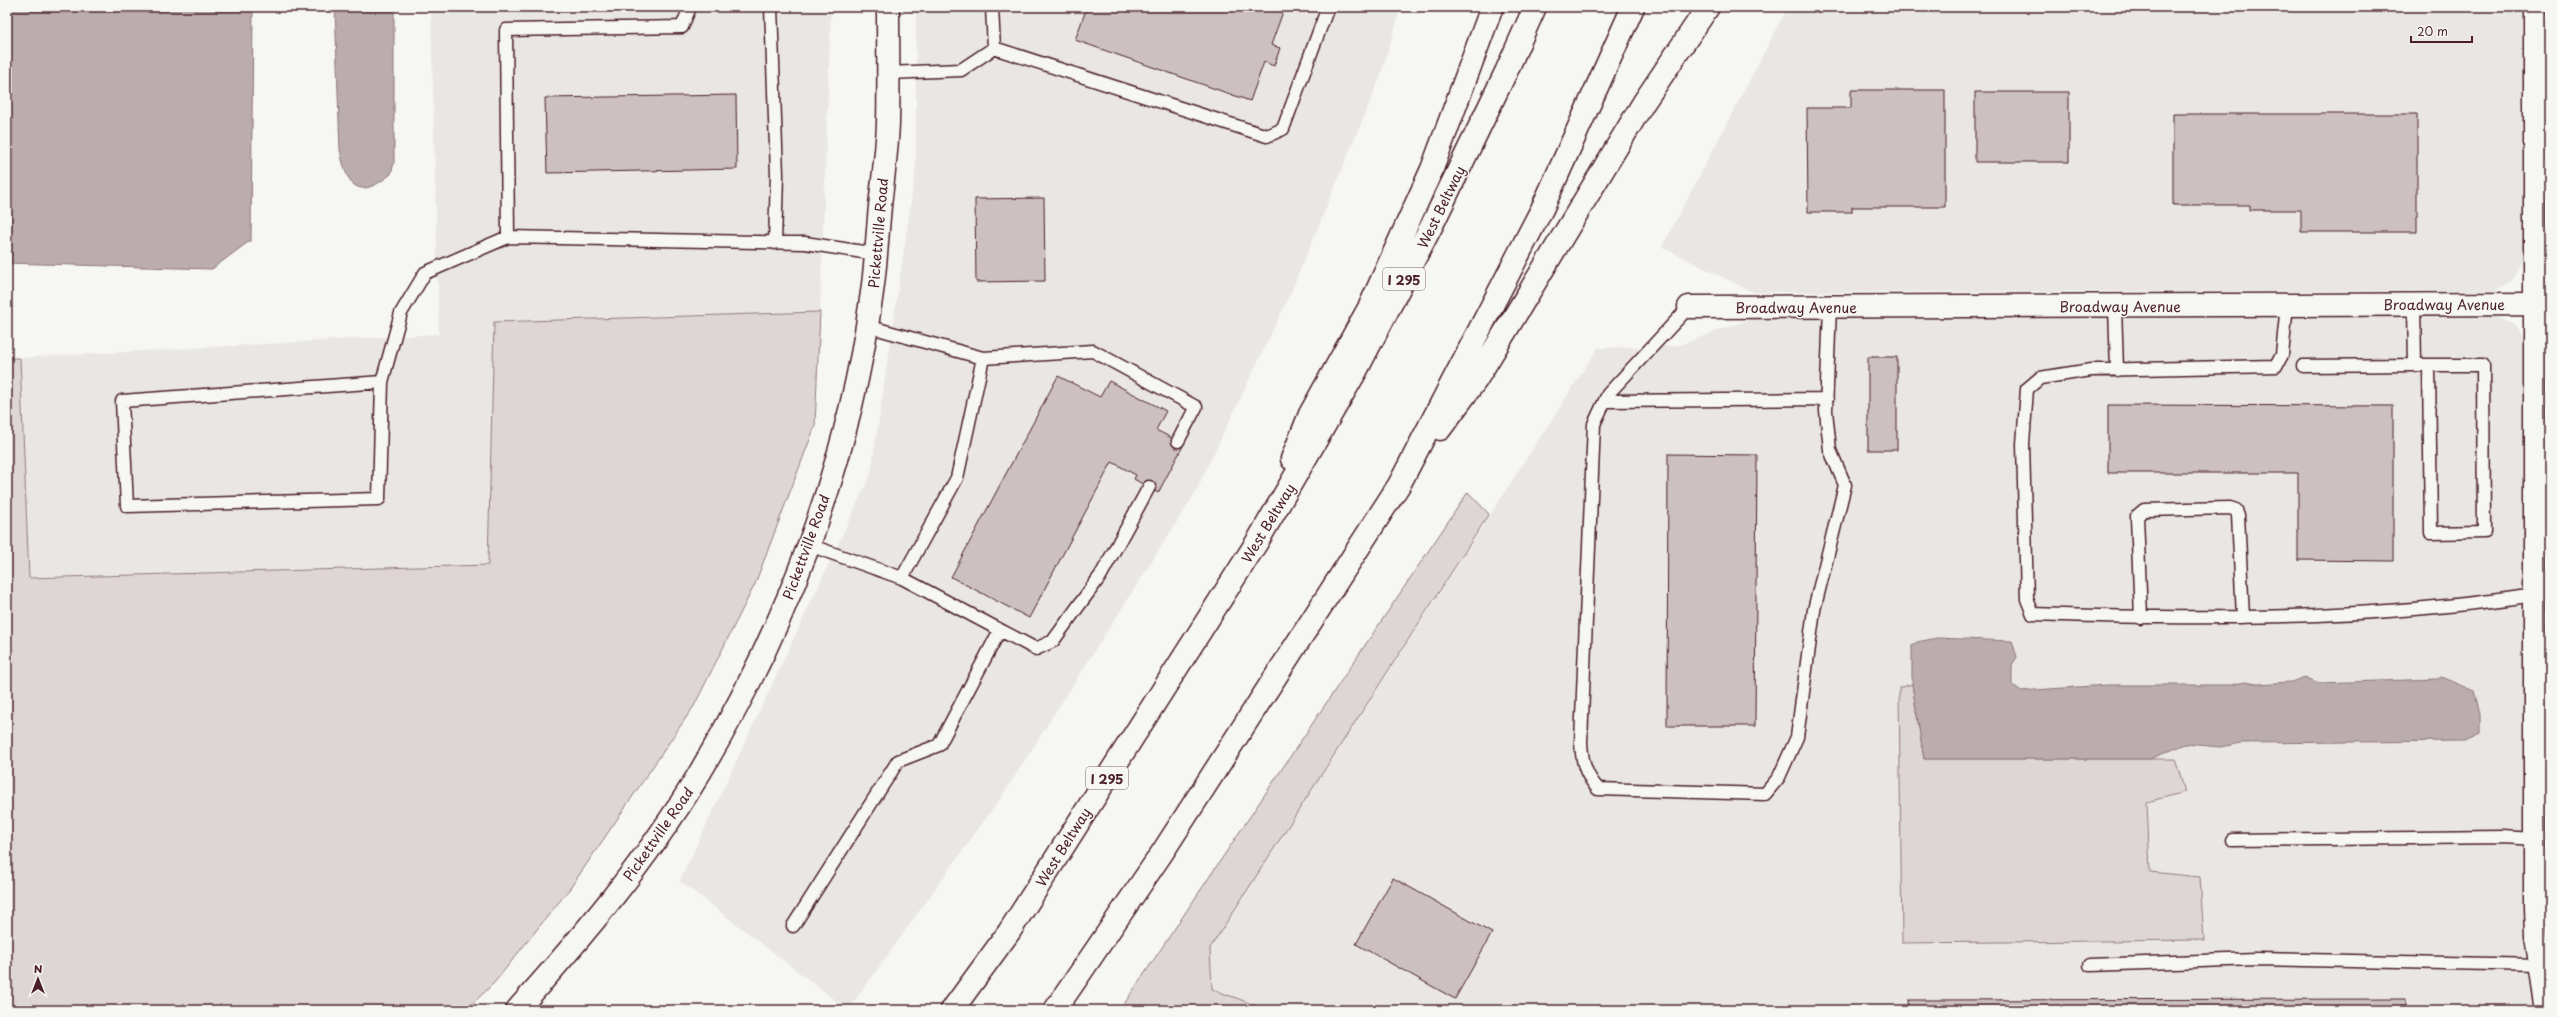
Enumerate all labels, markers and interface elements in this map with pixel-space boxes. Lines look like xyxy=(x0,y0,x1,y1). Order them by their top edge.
scale bar xyxy=(2411,18,2472,44)
text: 20 m xyxy=(2417,22,2448,40)
street label: West Beltway xyxy=(1412,162,1470,252)
street label: Pickettville Road xyxy=(863,177,893,289)
road number: I 295 xyxy=(1383,268,1425,290)
street label: Broadway Avenue xyxy=(2383,294,2505,315)
street label: Broadway Avenue xyxy=(2059,296,2181,317)
street label: Broadway Avenue xyxy=(1735,297,1857,318)
street label: West Beltway xyxy=(1236,479,1300,567)
street label: Pickettville Road xyxy=(777,492,835,602)
road number: I 295 xyxy=(1086,767,1128,789)
street label: Pickettville Road xyxy=(618,783,698,885)
street label: West Beltway xyxy=(1030,803,1096,891)
north arrow xyxy=(18,959,58,999)
text: N xyxy=(34,960,43,977)

